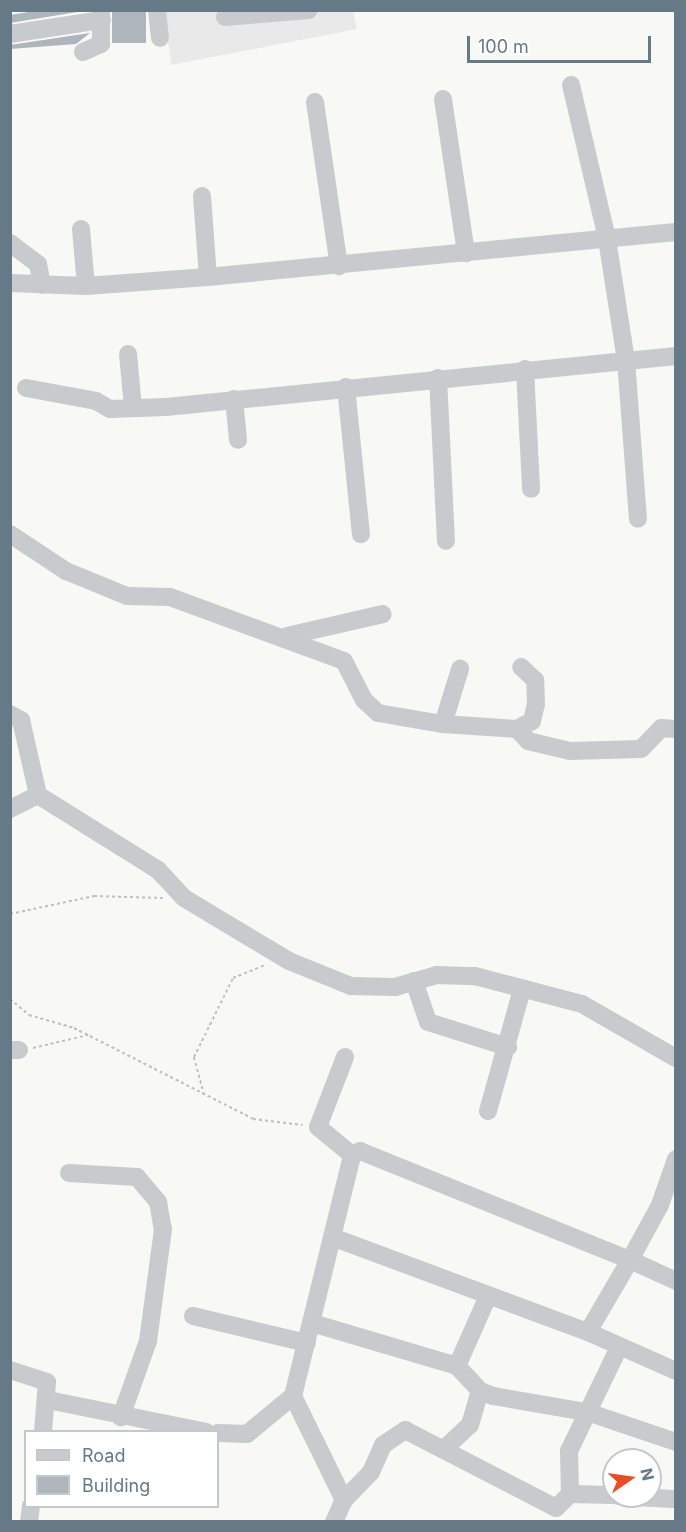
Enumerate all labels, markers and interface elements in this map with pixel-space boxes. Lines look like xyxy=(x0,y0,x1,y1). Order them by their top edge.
scale bar xyxy=(470,24,654,62)
text: 100 m xyxy=(478,36,529,57)
legend xyxy=(24,1430,219,1508)
text: Road xyxy=(82,1445,125,1466)
north arrow xyxy=(602,1448,662,1508)
text: N xyxy=(636,1466,659,1483)
text: Building xyxy=(82,1475,150,1496)

